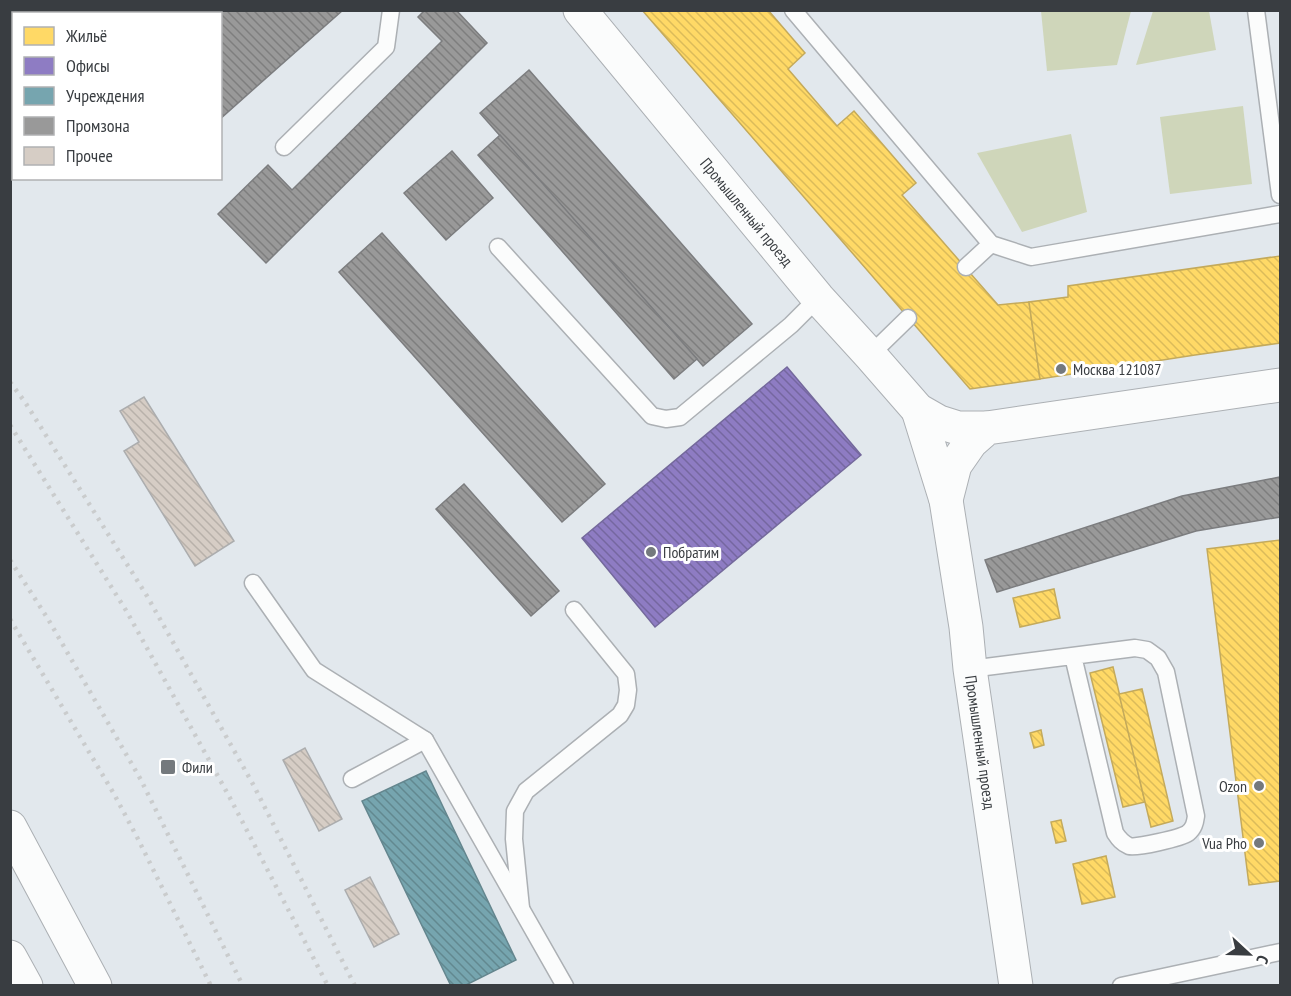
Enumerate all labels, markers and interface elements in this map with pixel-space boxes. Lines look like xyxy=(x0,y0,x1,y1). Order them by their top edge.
legend xyxy=(12,12,222,180)
text: Жильё xyxy=(65,24,107,47)
text: Офисы xyxy=(66,54,110,77)
text: Учреждения xyxy=(66,84,144,107)
text: Промзона xyxy=(66,114,130,137)
text: Прочее xyxy=(66,144,113,167)
street label: Промышленный проезд xyxy=(696,154,798,270)
place label: Москва 121087 xyxy=(1073,359,1161,379)
marker: Москва 121087 xyxy=(1054,362,1068,376)
place label: Побратим xyxy=(663,542,719,562)
marker: Побратим xyxy=(644,545,658,559)
street label: Промышленный проезд xyxy=(961,674,1000,810)
place label: Фили xyxy=(182,757,213,777)
marker: Фили xyxy=(159,758,177,776)
place label: Ozon xyxy=(1219,776,1247,796)
marker: Ozon xyxy=(1252,779,1266,793)
place label: Vua Pho xyxy=(1201,833,1247,853)
marker: Vua Pho xyxy=(1252,836,1266,850)
north arrow xyxy=(1219,924,1279,984)
text: С xyxy=(1252,952,1274,967)

